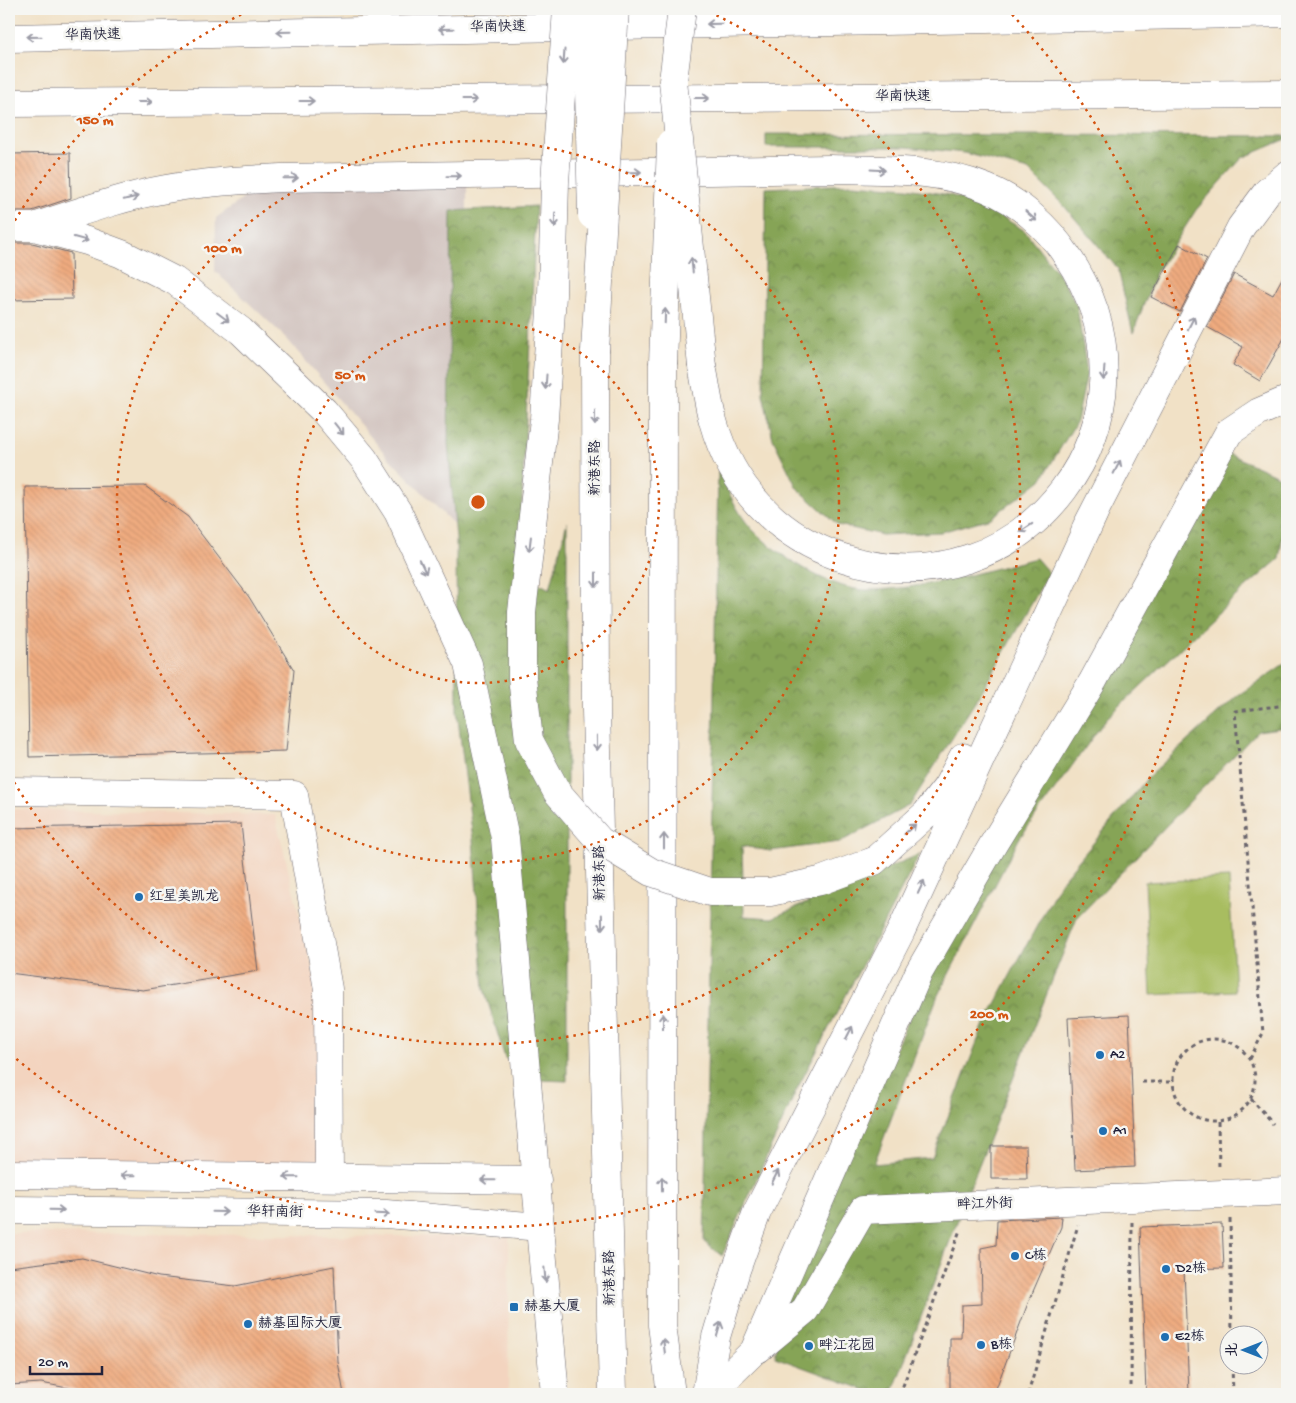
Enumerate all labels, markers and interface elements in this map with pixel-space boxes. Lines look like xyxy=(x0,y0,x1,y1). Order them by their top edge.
street label: 华南快速 xyxy=(470,18,526,37)
one-way arrow xyxy=(706,19,722,29)
one-way arrow xyxy=(438,24,454,34)
street label: 华南快速 xyxy=(65,26,121,45)
one-way arrow xyxy=(276,27,292,37)
one-way arrow xyxy=(26,32,42,42)
one-way arrow xyxy=(559,49,568,65)
street label: 华南快速 xyxy=(875,88,931,106)
one-way arrow xyxy=(694,93,710,103)
one-way arrow xyxy=(462,95,478,105)
one-way arrow xyxy=(299,96,315,106)
one-way arrow xyxy=(136,97,153,107)
text: 150 m xyxy=(76,112,114,130)
one-way arrow xyxy=(870,166,886,175)
one-way arrow xyxy=(626,168,642,177)
one-way arrow xyxy=(446,171,462,180)
one-way arrow xyxy=(283,173,299,183)
one-way arrow xyxy=(122,193,138,202)
one-way arrow xyxy=(1024,210,1037,222)
one-way arrow xyxy=(550,211,560,227)
one-way arrow xyxy=(73,235,89,245)
text: 100 m xyxy=(203,240,242,258)
one-way arrow xyxy=(687,258,697,274)
one-way arrow xyxy=(660,308,670,324)
one-way arrow xyxy=(216,311,229,322)
one-way arrow xyxy=(1187,316,1196,331)
one-way arrow xyxy=(1100,365,1109,381)
text: 50 m xyxy=(335,367,366,385)
one-way arrow xyxy=(542,374,551,390)
one-way arrow xyxy=(590,409,600,425)
one-way arrow xyxy=(334,423,345,436)
street label: 新港东路 xyxy=(587,440,605,496)
one-way arrow xyxy=(1112,460,1122,475)
centre of rings xyxy=(469,493,487,511)
one-way arrow xyxy=(1019,523,1033,533)
one-way arrow xyxy=(525,535,535,551)
one-way arrow xyxy=(419,560,429,575)
one-way arrow xyxy=(591,572,601,588)
one-way arrow xyxy=(592,734,602,750)
one-way arrow xyxy=(904,823,917,835)
one-way arrow xyxy=(659,833,669,850)
street label: 新港东路 xyxy=(591,845,610,901)
one-way arrow xyxy=(917,880,927,895)
place label: 红星美凯龙 xyxy=(149,888,219,906)
marker: 红星美凯龙 xyxy=(133,891,145,903)
one-way arrow xyxy=(597,914,607,930)
text: 200 m xyxy=(970,1006,1009,1024)
one-way arrow xyxy=(658,1013,668,1030)
one-way arrow xyxy=(844,1025,854,1040)
place label: A2 xyxy=(1110,1047,1125,1064)
marker: A2 xyxy=(1094,1049,1106,1061)
place label: A1 xyxy=(1113,1123,1127,1140)
marker: A1 xyxy=(1097,1125,1109,1137)
one-way arrow xyxy=(120,1170,136,1180)
one-way arrow xyxy=(771,1170,780,1185)
one-way arrow xyxy=(283,1172,299,1182)
one-way arrow xyxy=(480,1175,496,1184)
one-way arrow xyxy=(658,1176,667,1192)
street label: 畔江外街 xyxy=(957,1195,1013,1214)
street label: 华轩南街 xyxy=(247,1203,303,1222)
one-way arrow xyxy=(49,1205,65,1215)
one-way arrow xyxy=(212,1207,228,1217)
one-way arrow xyxy=(374,1210,390,1219)
place label: C栋 xyxy=(1025,1247,1047,1265)
street label: 新港东路 xyxy=(601,1250,620,1306)
marker: C栋 xyxy=(1009,1250,1021,1262)
place label: D2栋 xyxy=(1175,1260,1206,1278)
marker: D2栋 xyxy=(1160,1263,1172,1275)
one-way arrow xyxy=(540,1267,550,1283)
place label: 赫基大厦 xyxy=(524,1298,580,1316)
marker: 赫基大厦 xyxy=(508,1301,520,1313)
place label: 赫基国际大厦 xyxy=(258,1315,342,1333)
marker: 赫基国际大厦 xyxy=(242,1318,254,1330)
one-way arrow xyxy=(714,1322,724,1338)
north arrow xyxy=(1218,1326,1268,1376)
place label: E2栋 xyxy=(1175,1328,1205,1346)
marker: E2栋 xyxy=(1159,1331,1171,1343)
place label: B栋 xyxy=(990,1336,1012,1354)
place label: 畔江花园 xyxy=(819,1337,875,1355)
one-way arrow xyxy=(659,1338,669,1354)
marker: B栋 xyxy=(975,1339,987,1351)
marker: 畔江花园 xyxy=(803,1340,815,1352)
scale bar xyxy=(30,1343,102,1375)
text: 北 xyxy=(1225,1343,1242,1357)
text: 20 m xyxy=(38,1354,68,1372)

